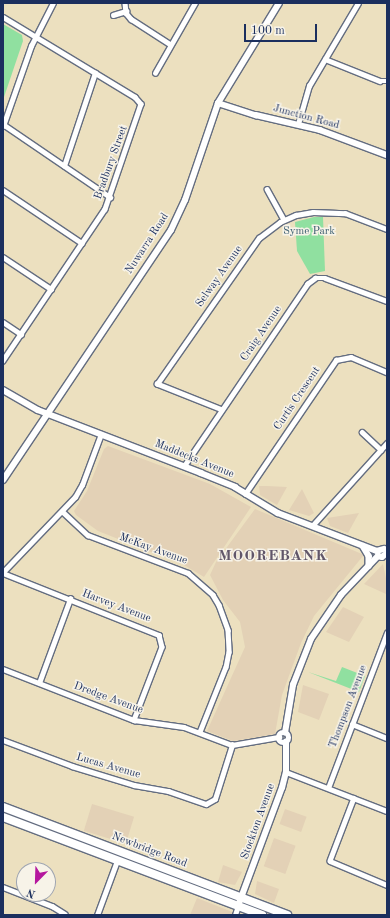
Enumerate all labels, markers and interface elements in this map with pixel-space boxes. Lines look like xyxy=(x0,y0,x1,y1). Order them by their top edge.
scale bar xyxy=(246,16,319,42)
text: 100 m xyxy=(251,25,285,37)
street label: Junction Road xyxy=(271,103,341,133)
street label: Bradbury Street xyxy=(93,124,131,202)
street label: Nuwarra Road xyxy=(123,211,173,277)
park label: Syme Park xyxy=(283,225,335,239)
street label: Selway Avenue xyxy=(194,244,246,310)
street label: Craig Avenue xyxy=(239,304,285,364)
street label: Curtis Crescent xyxy=(272,365,324,433)
street label: Maddecks Avenue xyxy=(152,438,236,482)
street label: McKay Avenue xyxy=(117,532,189,568)
district label: MOOREBANK xyxy=(218,548,328,566)
street label: Harvey Avenue xyxy=(80,588,152,626)
street label: Thompson Avenue xyxy=(327,664,371,750)
street label: Dredge Avenue xyxy=(71,680,145,718)
street label: Lucas Avenue xyxy=(74,752,142,782)
street label: Stockton Avenue xyxy=(239,782,279,862)
street label: Newbridge Road xyxy=(110,831,188,871)
north arrow xyxy=(16,862,56,902)
text: N xyxy=(25,886,38,899)

